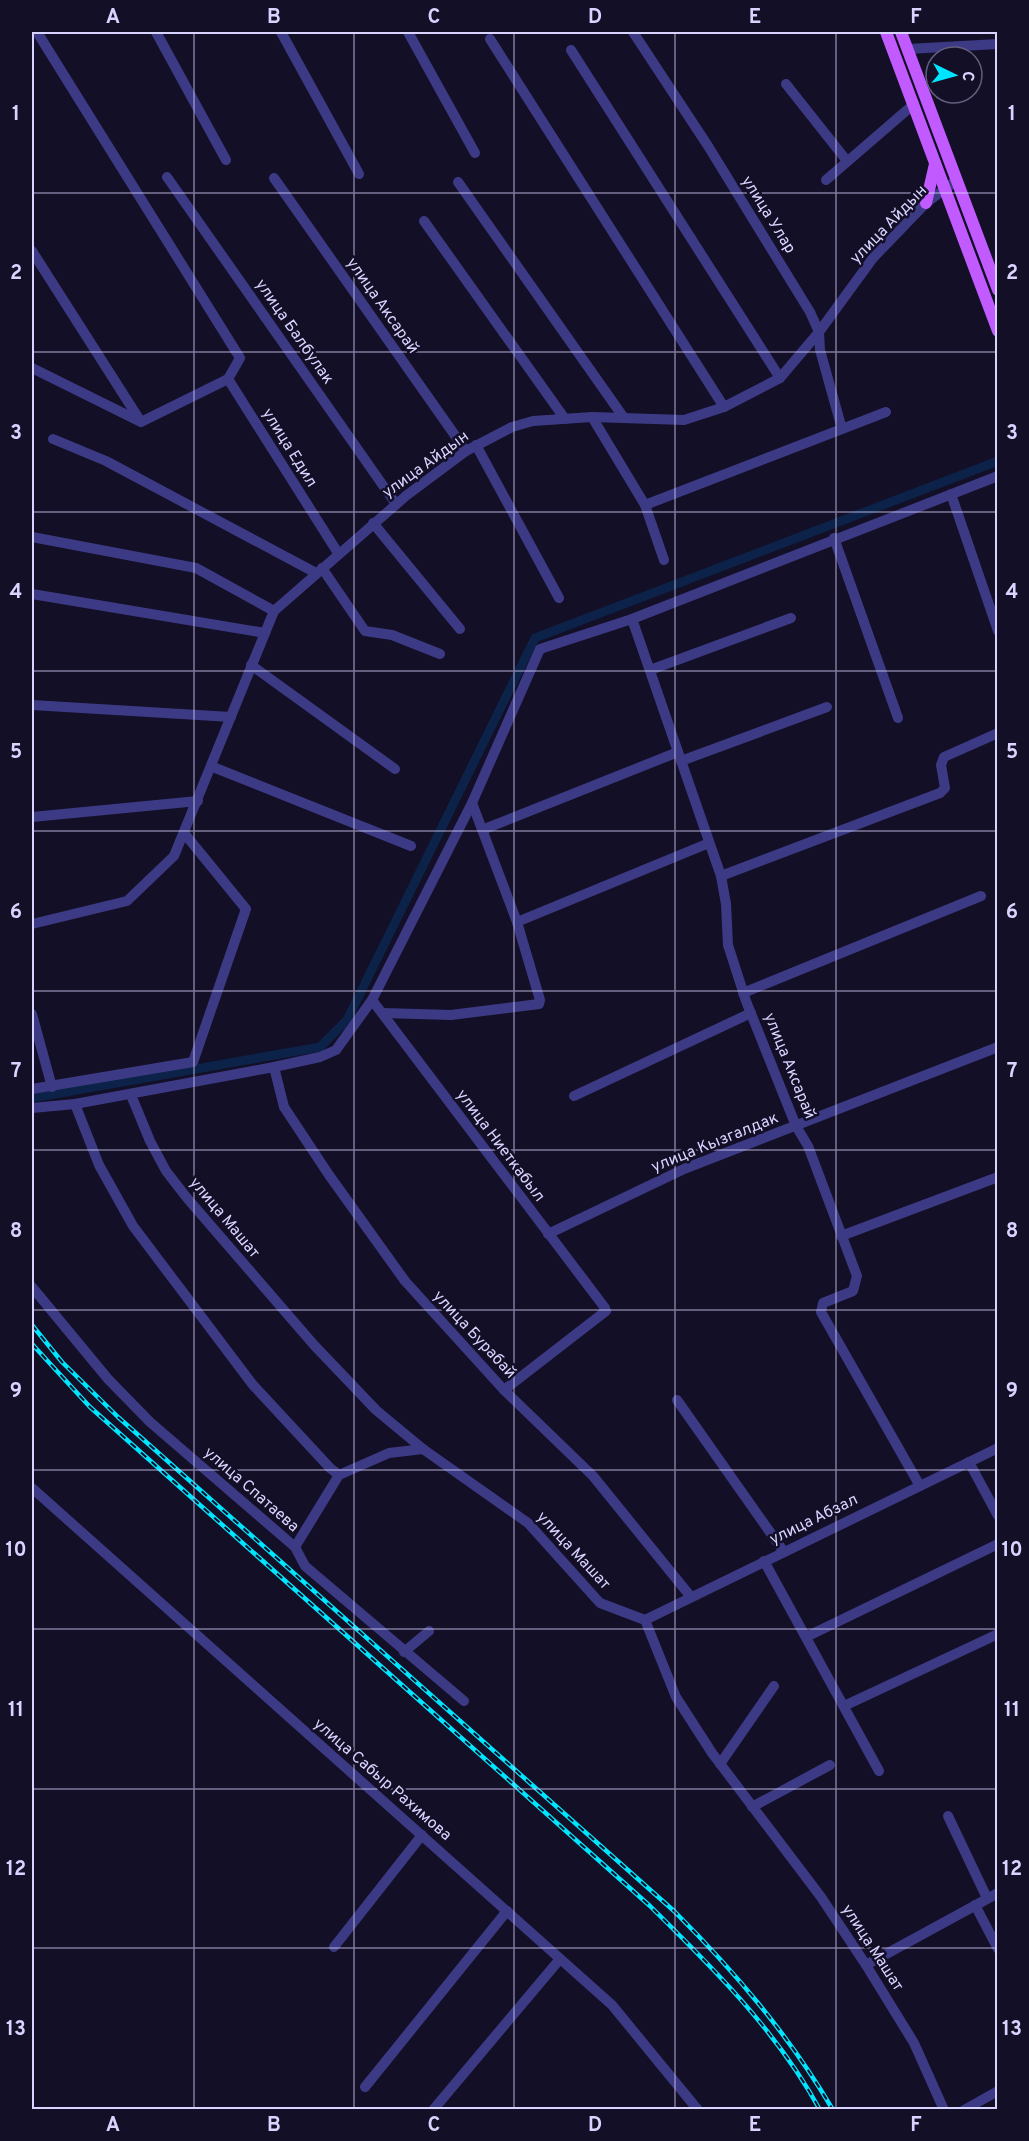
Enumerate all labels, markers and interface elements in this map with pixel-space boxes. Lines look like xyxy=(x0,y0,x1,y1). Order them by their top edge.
text: A xyxy=(106,5,120,31)
text: B xyxy=(267,5,281,31)
text: C xyxy=(428,5,440,31)
text: D xyxy=(588,5,602,31)
text: E xyxy=(749,5,761,31)
text: F xyxy=(910,5,922,31)
north arrow xyxy=(924,45,984,105)
text: С xyxy=(957,70,977,82)
text: 1 xyxy=(12,102,20,128)
text: 1 xyxy=(1008,102,1016,128)
street label: улица Улар xyxy=(736,172,800,258)
street label: улица Айдын xyxy=(846,181,932,269)
street label: улица Аксарай xyxy=(341,254,423,358)
text: 2 xyxy=(10,261,22,287)
text: 2 xyxy=(1006,261,1018,287)
street label: улица Балбулак xyxy=(250,276,338,388)
street label: улица Едил xyxy=(257,405,321,491)
text: 3 xyxy=(10,421,22,447)
text: 3 xyxy=(1006,421,1018,447)
street label: улица Айдын xyxy=(379,427,473,503)
text: 4 xyxy=(10,580,22,606)
text: 4 xyxy=(1006,580,1018,606)
text: 5 xyxy=(10,740,22,766)
text: 5 xyxy=(1006,740,1018,766)
text: 6 xyxy=(10,900,22,926)
text: 6 xyxy=(1006,900,1018,926)
street label: улица Аксарай xyxy=(759,1010,819,1122)
text: 7 xyxy=(11,1059,21,1085)
text: 7 xyxy=(1007,1059,1017,1085)
street label: улица Ниеткабыл xyxy=(451,1086,549,1206)
street label: улица Кызгалдак xyxy=(649,1108,781,1178)
street label: улица Машат xyxy=(184,1173,264,1263)
text: 8 xyxy=(10,1219,22,1245)
text: 8 xyxy=(1006,1219,1018,1245)
street label: улица Бурабай xyxy=(428,1287,520,1383)
text: 9 xyxy=(10,1379,22,1405)
text: 9 xyxy=(1006,1379,1018,1405)
street label: улица Спатаева xyxy=(199,1443,303,1537)
street label: улица Абзал xyxy=(766,1490,862,1550)
street label: улица Машат xyxy=(532,1508,614,1594)
text: 10 xyxy=(5,1538,27,1564)
text: 10 xyxy=(1001,1538,1023,1564)
text: 11 xyxy=(8,1698,24,1724)
text: 11 xyxy=(1004,1698,1020,1724)
street label: улица Сабыр Рахимова xyxy=(309,1715,455,1845)
text: 12 xyxy=(6,1857,26,1883)
text: 12 xyxy=(1002,1857,1022,1883)
street label: улица Машат xyxy=(836,1901,908,1995)
text: 13 xyxy=(6,2017,26,2043)
text: 13 xyxy=(1002,2017,1022,2043)
text: A xyxy=(106,2113,120,2139)
text: B xyxy=(267,2113,281,2139)
text: C xyxy=(428,2113,440,2139)
text: D xyxy=(588,2113,602,2139)
text: E xyxy=(749,2113,761,2139)
text: F xyxy=(910,2113,922,2139)

